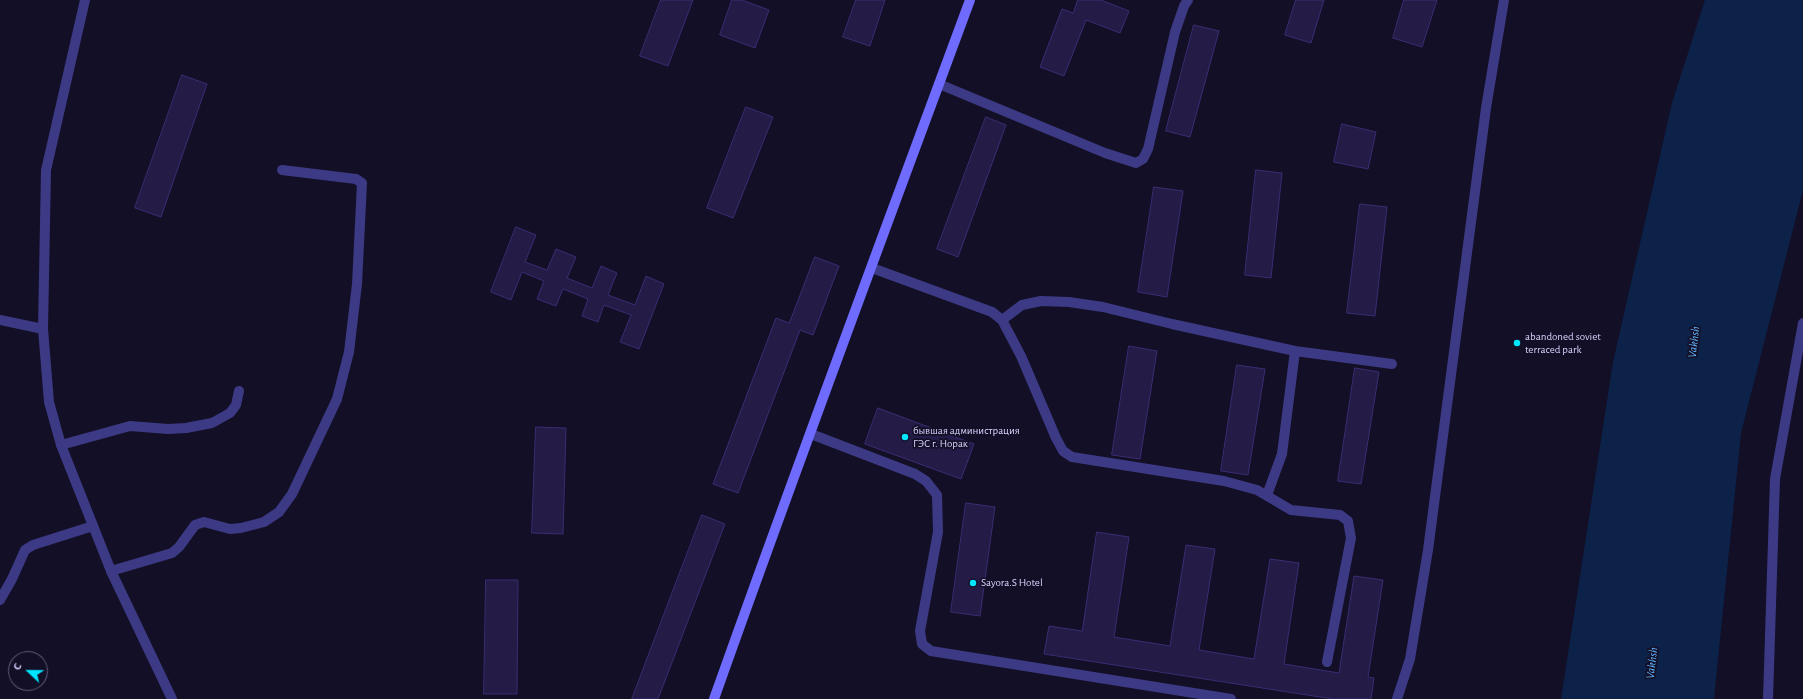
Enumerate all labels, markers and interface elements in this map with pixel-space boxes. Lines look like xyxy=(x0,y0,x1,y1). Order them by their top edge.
water label: Vakhsh xyxy=(1685,325,1703,359)
place label: abandoned soviet terraced park xyxy=(1525,330,1601,356)
marker: abandoned soviet terraced park xyxy=(1512,338,1522,348)
place label: бывшая администрация ГЭС г. Норак xyxy=(913,424,1020,450)
marker: бывшая администрация ГЭС г. Норак xyxy=(900,432,910,442)
place label: Sayora.S Hotel xyxy=(981,576,1043,590)
marker: Sayora.S Hotel xyxy=(968,578,978,588)
water label: Vakhsh xyxy=(1643,646,1661,680)
north arrow xyxy=(8,651,48,691)
text: С xyxy=(11,662,24,672)

